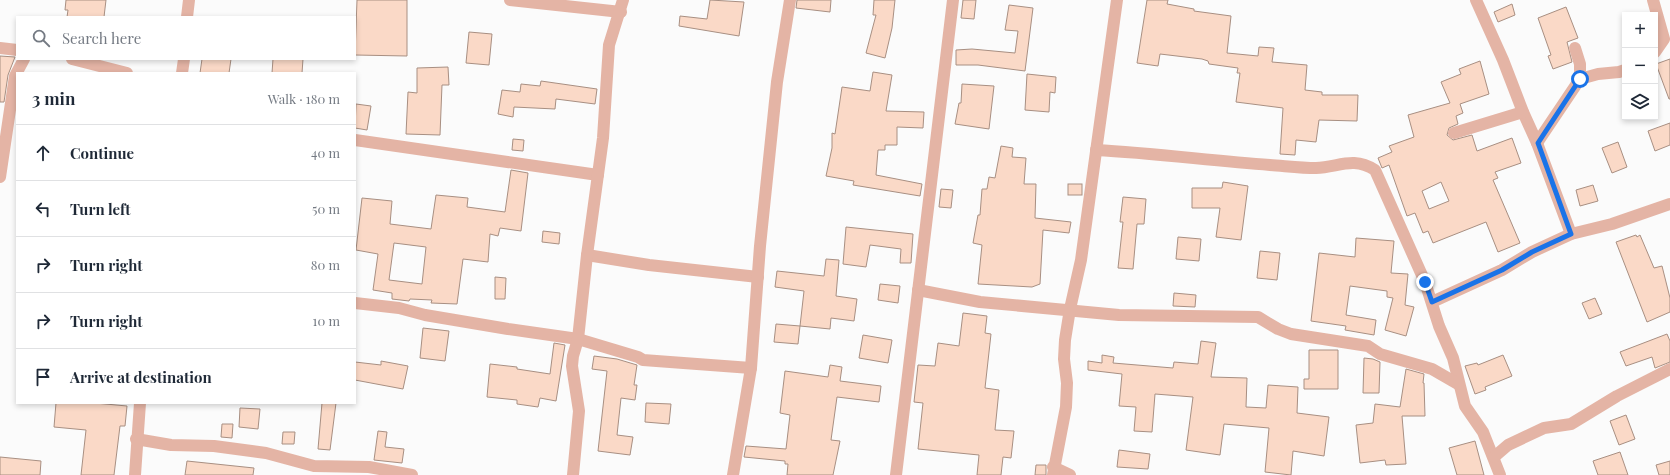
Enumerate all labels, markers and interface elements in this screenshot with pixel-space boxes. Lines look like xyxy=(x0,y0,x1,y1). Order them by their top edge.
map controls xyxy=(1622,12,1658,120)
button: + xyxy=(1622,12,1658,48)
search box xyxy=(16,16,356,60)
icon: search xyxy=(30,27,52,49)
text: Search here xyxy=(62,28,141,48)
button: − xyxy=(1622,48,1658,84)
route start xyxy=(1571,70,1589,88)
button: layers xyxy=(1622,84,1658,120)
text: 3 min xyxy=(32,87,75,109)
text: Walk · 180 m xyxy=(268,90,340,107)
icon: ahead xyxy=(32,142,54,164)
text: Continue xyxy=(70,143,134,163)
text: 40 m xyxy=(311,144,340,161)
icon: left xyxy=(32,198,54,220)
text: Turn left xyxy=(70,199,131,219)
text: 50 m xyxy=(312,200,340,217)
icon: right xyxy=(32,254,54,276)
text: Turn right xyxy=(70,255,143,275)
text: 80 m xyxy=(311,256,340,273)
route end xyxy=(1416,273,1434,291)
icon: right xyxy=(32,310,54,332)
text: Turn right xyxy=(70,311,143,331)
text: 10 m xyxy=(313,312,340,329)
icon: arrive xyxy=(32,366,54,388)
text: Arrive at destination xyxy=(70,367,212,387)

